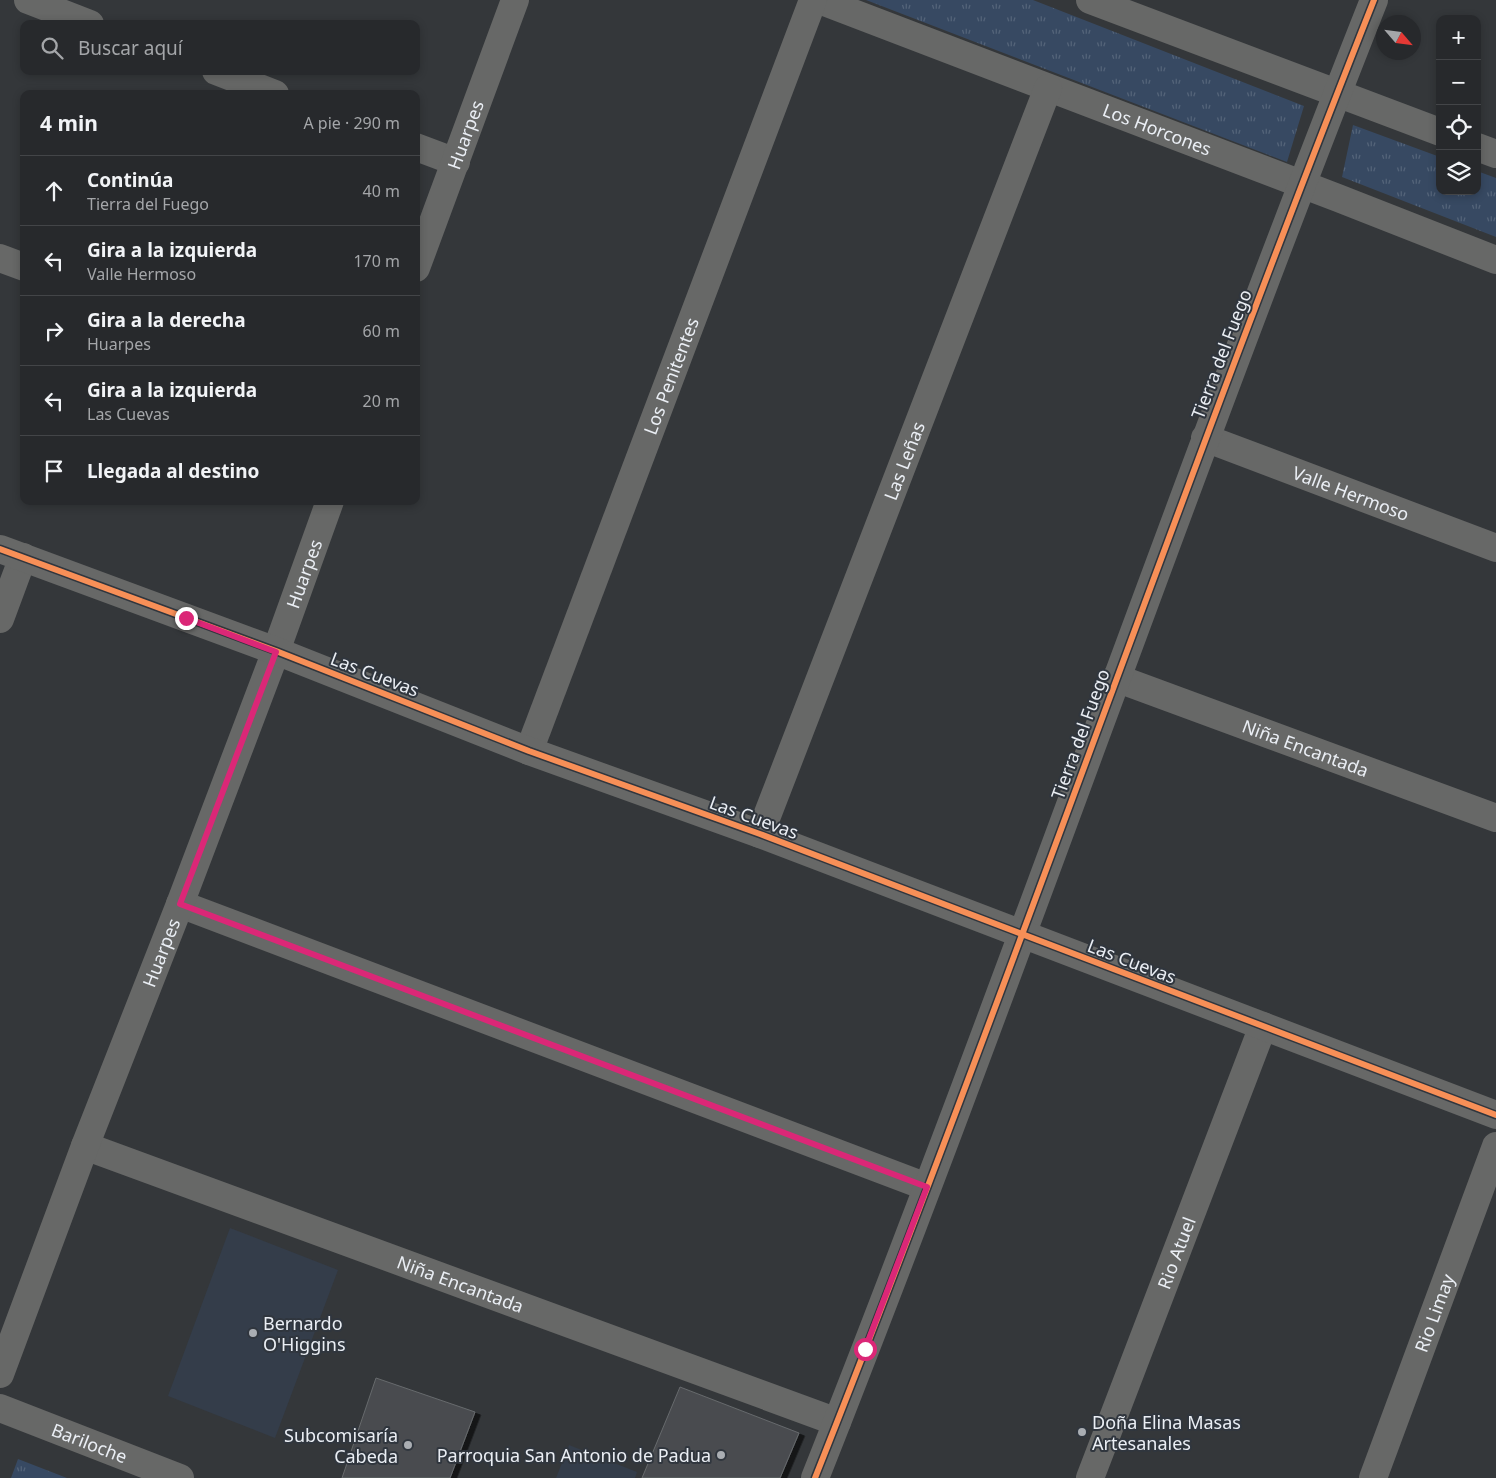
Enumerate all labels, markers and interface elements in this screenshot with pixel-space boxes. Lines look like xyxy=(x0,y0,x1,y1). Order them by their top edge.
north arrow xyxy=(1376,15,1421,60)
map controls xyxy=(1436,15,1481,195)
button: + xyxy=(1436,15,1481,60)
search box xyxy=(20,20,420,75)
icon: search xyxy=(38,34,66,62)
text: Buscar aquí xyxy=(78,35,183,61)
button: − xyxy=(1436,60,1481,105)
street label: Huarpes xyxy=(441,97,489,173)
street label: Los Horcones xyxy=(1100,97,1215,161)
button: locate xyxy=(1436,105,1481,150)
text: 4 min xyxy=(40,109,98,137)
text: A pie · 290 m xyxy=(303,112,400,134)
button: layers xyxy=(1436,150,1481,195)
text: Continúa xyxy=(87,167,173,193)
icon: ahead xyxy=(40,177,68,205)
text: 40 m xyxy=(363,180,400,202)
text: Tierra del Fuego xyxy=(87,193,209,215)
text: Gira a la izquierda xyxy=(87,237,257,263)
icon: left xyxy=(40,247,68,275)
text: 170 m xyxy=(353,250,400,272)
text: Valle Hermoso xyxy=(87,263,196,285)
street label: Tierra del Fuego xyxy=(1185,286,1257,422)
text: Gira a la derecha xyxy=(87,307,246,333)
street label: Los Penitentes xyxy=(638,314,704,438)
icon: right xyxy=(40,317,68,345)
text: 60 m xyxy=(363,320,400,342)
text: Huarpes xyxy=(87,333,151,355)
text: Gira a la izquierda xyxy=(87,377,257,403)
icon: left xyxy=(40,387,68,415)
text: 20 m xyxy=(363,390,400,412)
text: Las Cuevas xyxy=(87,403,170,425)
street label: Las Leñas xyxy=(878,418,930,504)
icon: arrive xyxy=(40,457,68,485)
text: Llegada al destino xyxy=(87,458,259,484)
street label: Valle Hermoso xyxy=(1289,460,1413,526)
street label: Huarpes xyxy=(280,536,327,612)
route end xyxy=(175,607,198,630)
street label: Las Cuevas xyxy=(327,646,423,702)
street label: Tierra del Fuego xyxy=(1045,665,1115,803)
street label: Niña Encantada xyxy=(1239,714,1372,782)
street label: Las Cuevas xyxy=(706,790,802,844)
street label: Huarpes xyxy=(137,915,185,991)
street label: Las Cuevas xyxy=(1084,933,1180,989)
street label: Rio Atuel xyxy=(1151,1213,1201,1292)
street label: Niña Encantada xyxy=(394,1250,527,1318)
street label: Rio Limay xyxy=(1409,1270,1460,1355)
place label: Bernardo O'Higgins xyxy=(263,1311,346,1356)
marker: Bernardo O'Higgins xyxy=(247,1327,259,1339)
route start xyxy=(854,1338,877,1361)
place label: Doña Elina Masas Artesanales xyxy=(1092,1410,1241,1455)
street label: Bariloche xyxy=(48,1417,131,1468)
place label: Subcomisaría Cabeda xyxy=(284,1423,398,1468)
marker: Doña Elina Masas Artesanales xyxy=(1076,1426,1088,1438)
marker: Subcomisaría Cabeda xyxy=(402,1439,414,1451)
place label: Parroquia San Antonio de Padua xyxy=(437,1443,711,1467)
marker: Parroquia San Antonio de Padua xyxy=(715,1449,727,1461)

